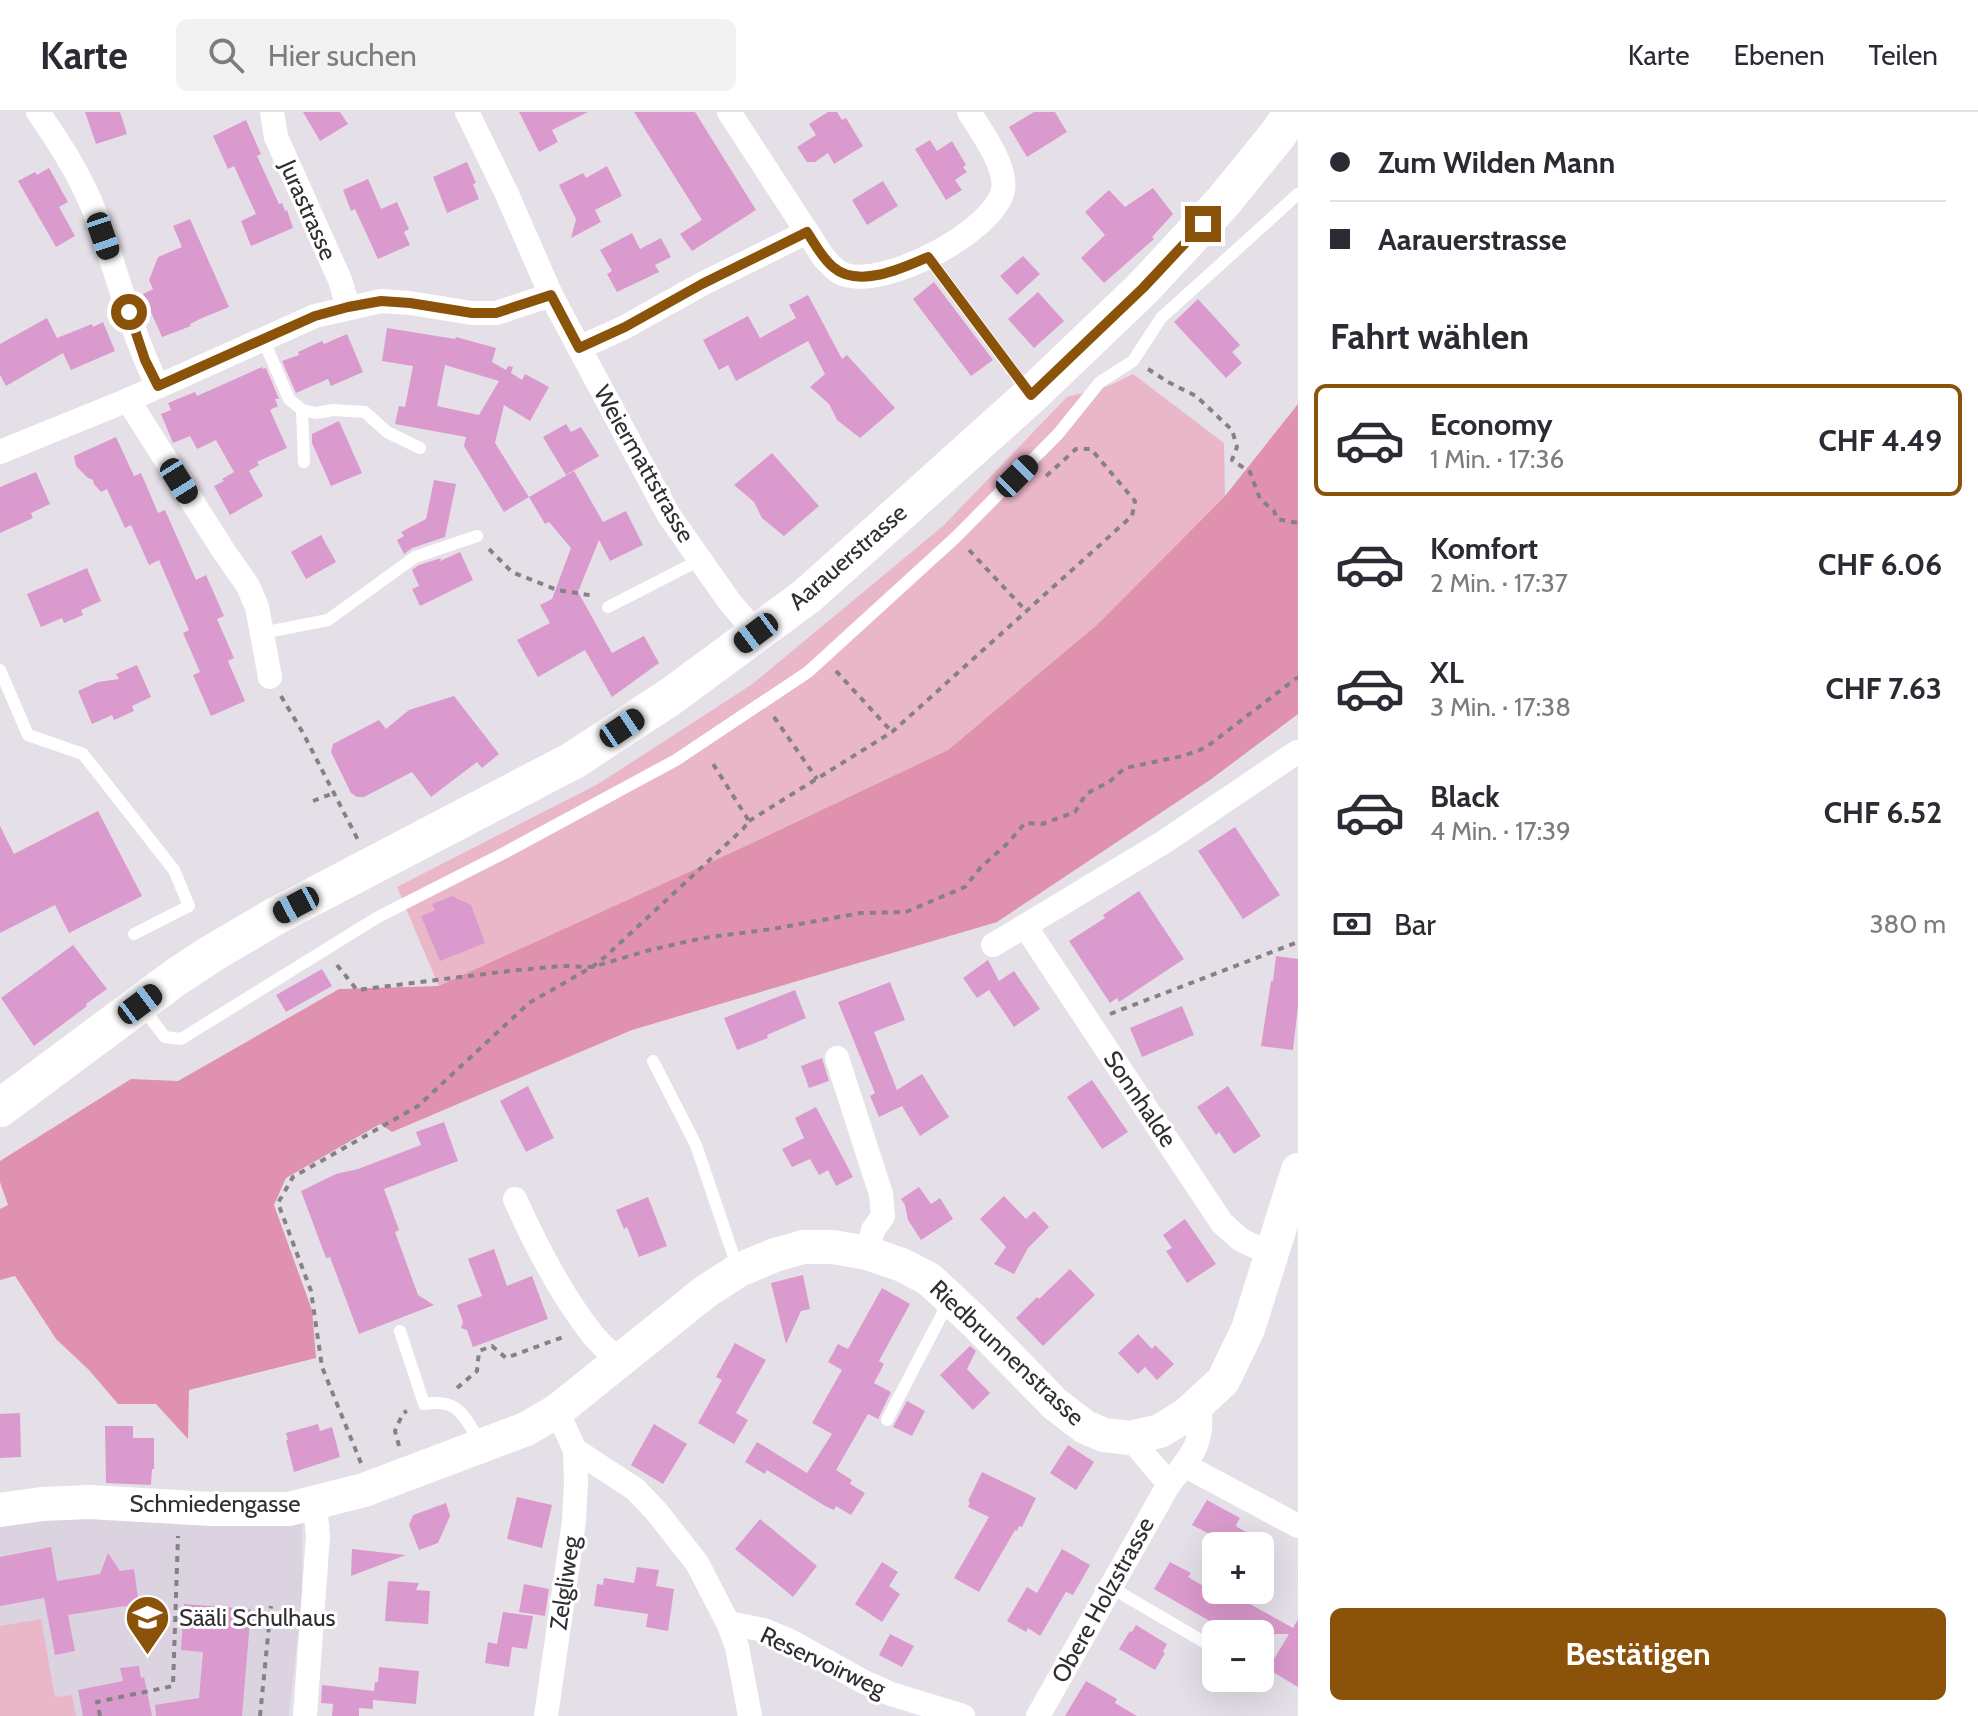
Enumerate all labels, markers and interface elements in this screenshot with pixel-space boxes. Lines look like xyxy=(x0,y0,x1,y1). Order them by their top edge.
search box xyxy=(176,19,736,91)
text: Karte xyxy=(40,32,128,79)
icon: search xyxy=(204,33,248,77)
text: Hier suchen xyxy=(268,37,417,74)
text: Karte xyxy=(1628,38,1690,72)
text: Ebenen xyxy=(1734,38,1825,72)
text: Teilen xyxy=(1869,38,1938,72)
text: Zum Wilden Mann xyxy=(1378,144,1615,181)
street label: Jurastrasse xyxy=(273,154,343,264)
route end xyxy=(1185,206,1221,242)
car xyxy=(84,209,122,263)
text: Aarauerstrasse xyxy=(1378,221,1567,258)
route start xyxy=(111,294,147,330)
text: Fahrt wählen xyxy=(1330,314,1529,358)
street label: Weiermattstrasse xyxy=(588,380,701,547)
icon: car xyxy=(1334,404,1406,476)
text: Economy xyxy=(1430,406,1553,443)
text: CHF 4.49 xyxy=(1819,422,1942,459)
text: 1 Min. · 17:36 xyxy=(1430,443,1564,475)
car xyxy=(992,451,1042,501)
car xyxy=(156,454,202,508)
street label: Aarauerstrasse xyxy=(783,498,913,616)
icon: car xyxy=(1334,528,1406,600)
text: Komfort xyxy=(1430,530,1538,567)
text: CHF 6.06 xyxy=(1818,546,1942,583)
text: 2 Min. · 17:37 xyxy=(1430,567,1568,599)
car xyxy=(730,609,782,657)
icon: car xyxy=(1334,652,1406,724)
text: XL xyxy=(1430,654,1464,691)
text: CHF 7.63 xyxy=(1825,670,1942,707)
text: 3 Min. · 17:38 xyxy=(1430,691,1571,723)
car xyxy=(595,705,649,751)
icon: car xyxy=(1334,776,1406,848)
text: Black xyxy=(1430,778,1500,815)
text: CHF 6.52 xyxy=(1824,794,1942,831)
text: 4 Min. · 17:39 xyxy=(1430,815,1571,847)
car xyxy=(269,883,323,927)
icon: cash xyxy=(1330,902,1374,946)
text: Bar xyxy=(1394,906,1436,943)
text: 380 m xyxy=(1869,908,1946,940)
car xyxy=(114,980,166,1028)
street label: Sonnhalde xyxy=(1098,1045,1183,1152)
street label: Riedbrunnenstrasse xyxy=(924,1274,1090,1431)
street label: Schmiedengasse xyxy=(129,1489,301,1518)
street label: Obere Holzstrasse xyxy=(1045,1512,1160,1688)
map controls xyxy=(1202,1532,1274,1692)
button: + xyxy=(1202,1532,1274,1604)
street label: Zelgliweg xyxy=(544,1533,586,1632)
school or university icon: Sääli Schulhaus xyxy=(124,1594,172,1657)
place label: Sääli Schulhaus xyxy=(179,1603,335,1632)
button: Bestätigen xyxy=(1330,1608,1946,1700)
street label: Reservoirweg xyxy=(756,1620,892,1704)
button: − xyxy=(1202,1620,1274,1692)

